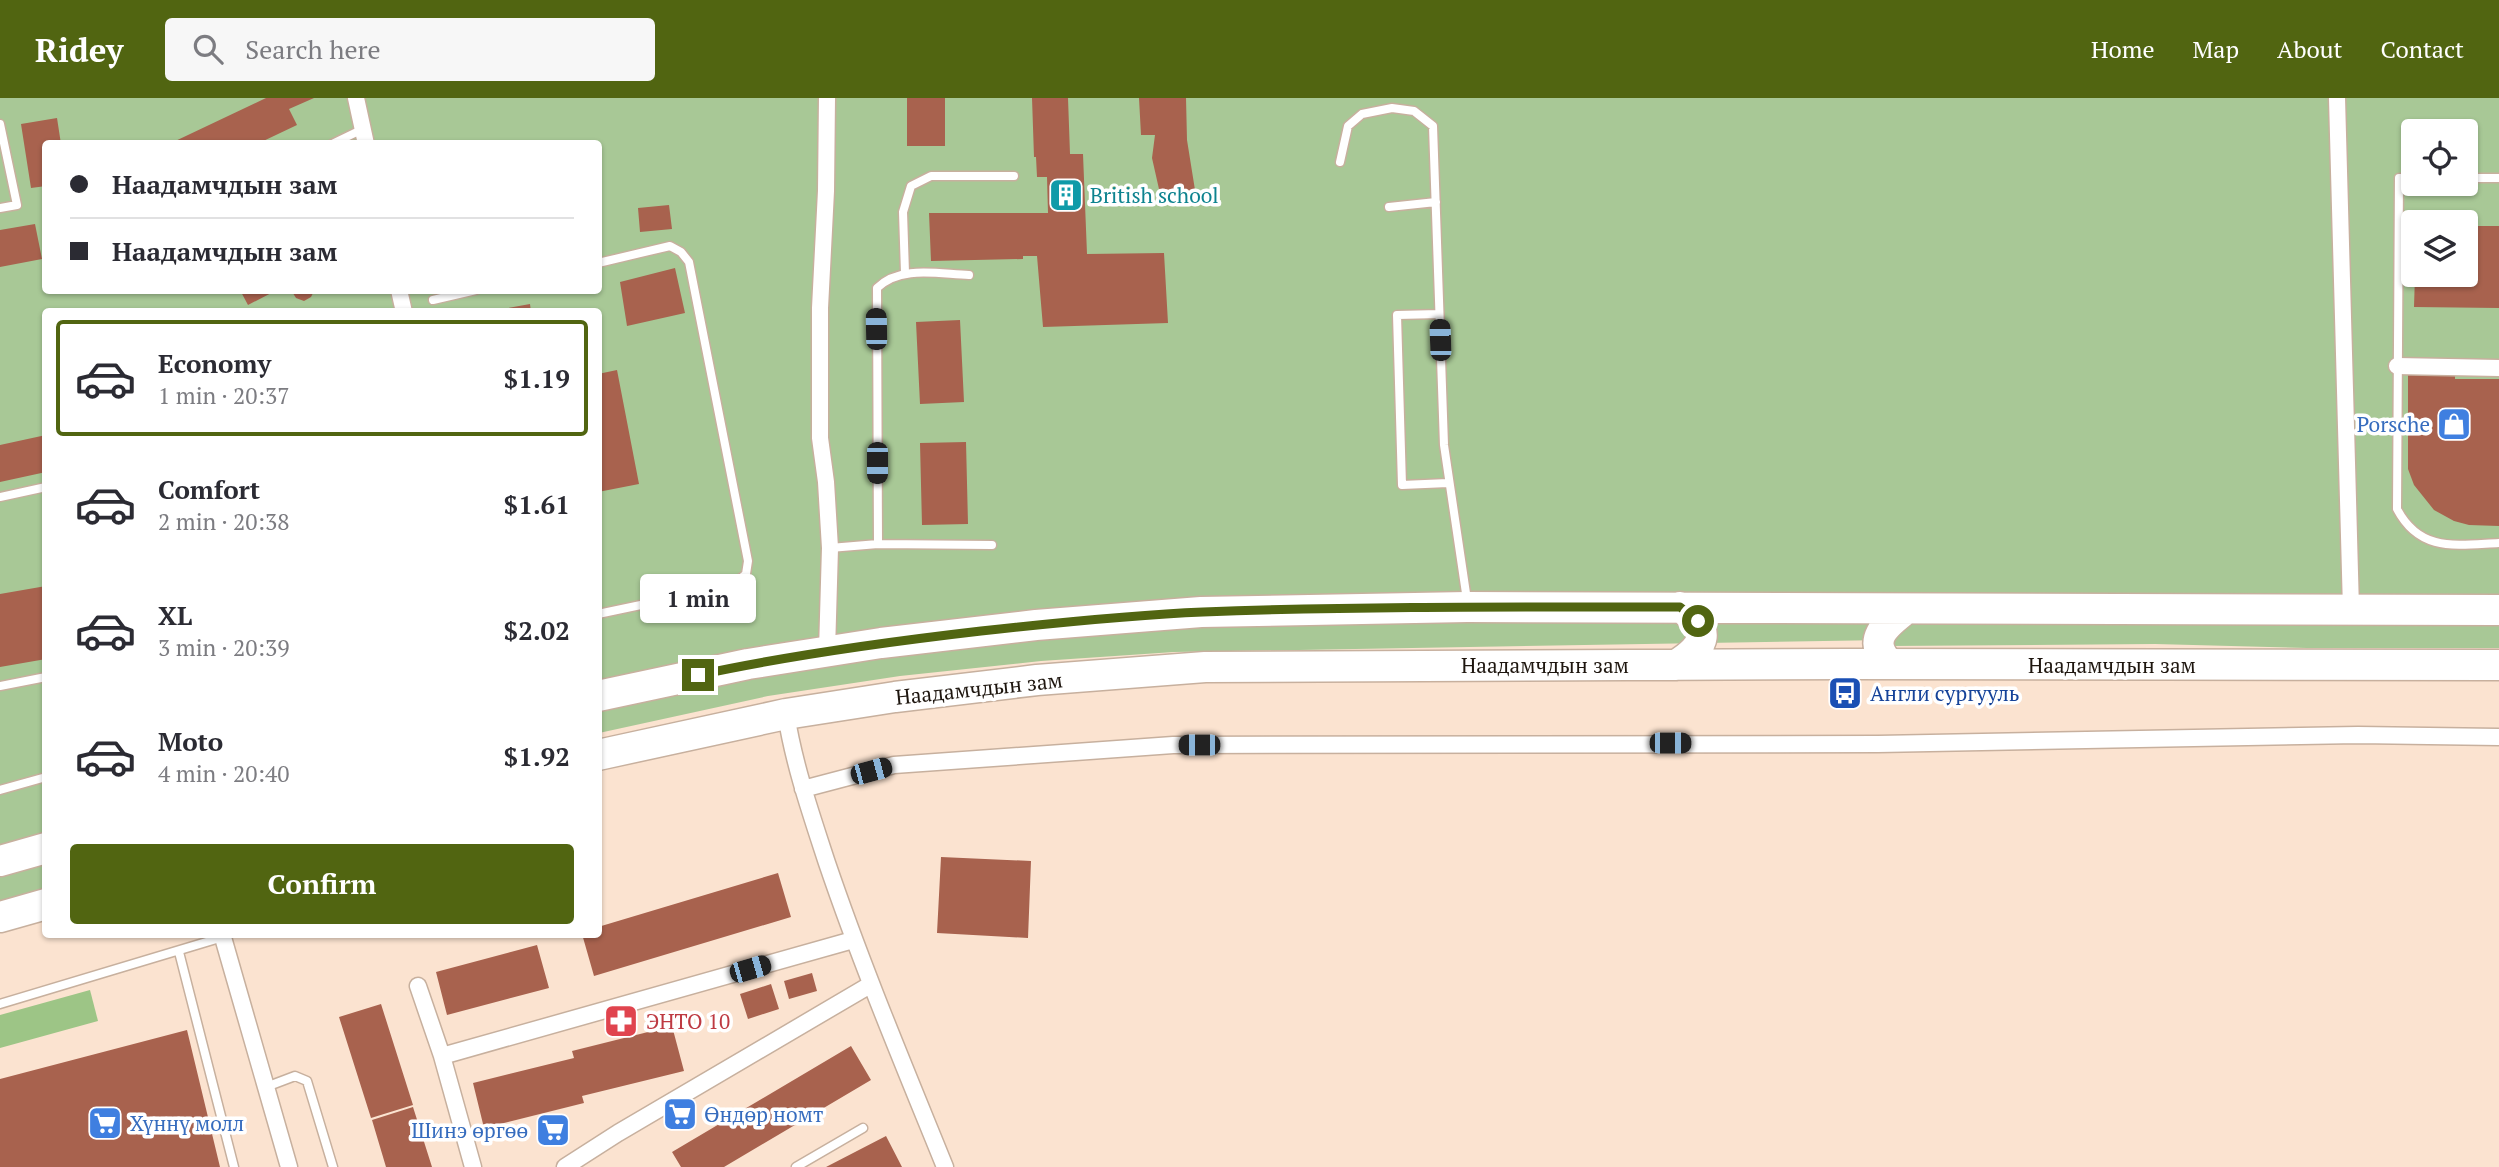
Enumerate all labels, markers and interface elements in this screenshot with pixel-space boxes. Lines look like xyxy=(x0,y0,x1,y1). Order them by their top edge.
search box xyxy=(165,18,655,81)
text: Ridey xyxy=(35,28,123,71)
icon: search xyxy=(189,30,227,68)
text: Search here xyxy=(245,32,381,66)
text: Home xyxy=(2091,33,2155,65)
text: Map xyxy=(2193,33,2239,65)
text: About xyxy=(2277,33,2343,65)
text: Contact xyxy=(2381,33,2464,65)
map controls xyxy=(2401,119,2478,287)
button: locate xyxy=(2401,119,2478,196)
text: Наадамчдын зам xyxy=(112,167,338,201)
building icon: British school xyxy=(1047,176,1085,214)
place label: British school xyxy=(1090,181,1219,209)
button: layers xyxy=(2401,210,2478,287)
text: Наадамчдын зам xyxy=(112,234,338,268)
car xyxy=(866,308,887,350)
car xyxy=(1429,319,1452,361)
text: Economy xyxy=(158,346,271,380)
icon: car xyxy=(74,347,137,410)
text: $1.19 xyxy=(504,361,570,395)
text: 1 min · 20:37 xyxy=(158,380,290,411)
shop icon: Porsche xyxy=(2435,405,2473,443)
place label: Porsche xyxy=(2357,410,2430,438)
car xyxy=(867,442,888,484)
text: Comfort xyxy=(158,472,260,506)
icon: car xyxy=(74,473,137,536)
text: $1.61 xyxy=(504,487,570,521)
text: 2 min · 20:38 xyxy=(158,506,290,537)
callout: 1 min xyxy=(640,574,756,622)
text: 1 min xyxy=(667,583,729,614)
text: XL xyxy=(158,598,192,632)
icon: car xyxy=(74,599,137,662)
route start xyxy=(1682,605,1714,637)
text: $2.02 xyxy=(504,613,570,647)
text: 3 min · 20:39 xyxy=(158,632,290,663)
street label: Наадамчдын зам xyxy=(1461,651,1629,679)
street label: Наадамчдын зам xyxy=(2028,651,2196,679)
route end xyxy=(682,659,714,691)
street label: Наадамчдын зам xyxy=(894,665,1064,711)
bus stop icon: Англи сургууль xyxy=(1826,674,1864,712)
place label: Англи сургууль xyxy=(1870,679,2020,707)
text: Moto xyxy=(158,724,223,758)
icon: car xyxy=(74,725,137,788)
car xyxy=(1650,733,1692,754)
car xyxy=(1179,735,1221,756)
text: $1.92 xyxy=(504,739,570,773)
car xyxy=(848,755,895,787)
text: 4 min · 20:40 xyxy=(158,758,290,789)
button: Confirm xyxy=(70,844,574,924)
car xyxy=(727,953,774,985)
pharmacy icon: ЭНТО 10 xyxy=(602,1002,640,1040)
place label: ЭНТО 10 xyxy=(646,1007,730,1035)
supermarket icon: Өндөр номт xyxy=(661,1095,699,1133)
place label: Өндөр номт xyxy=(704,1100,823,1128)
supermarket icon: Хүннү молл xyxy=(86,1104,124,1142)
place label: Хүннү молл xyxy=(130,1109,244,1137)
supermarket icon: Шинэ өргөө xyxy=(534,1111,572,1149)
place label: Шинэ өргөө xyxy=(412,1116,528,1144)

